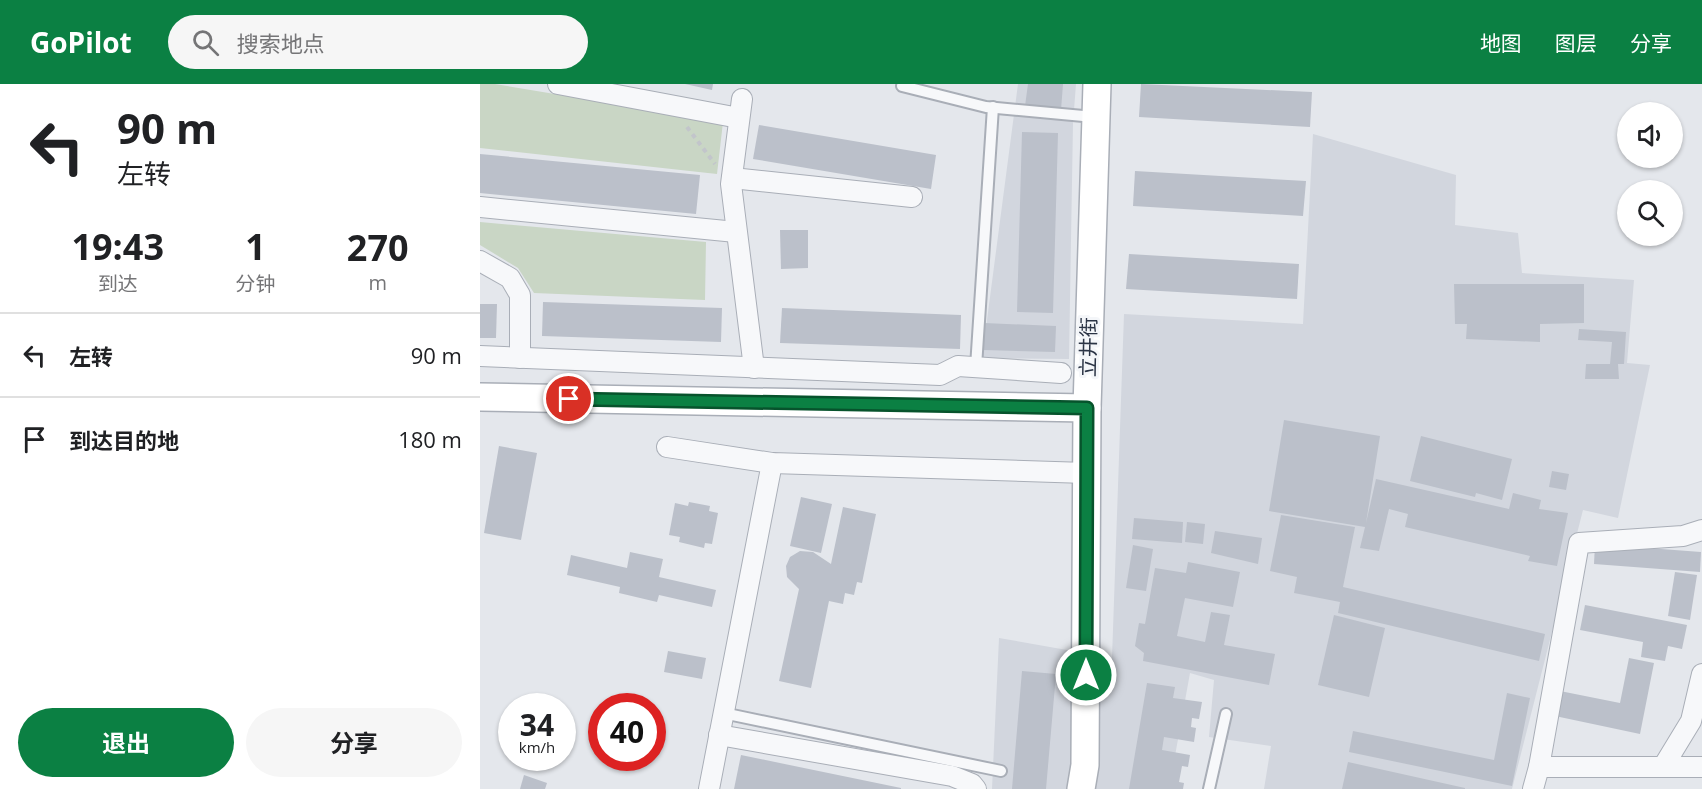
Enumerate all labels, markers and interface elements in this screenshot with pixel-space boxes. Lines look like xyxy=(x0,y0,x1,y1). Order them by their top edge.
search box xyxy=(168,15,588,69)
text: GoPilot xyxy=(30,23,132,61)
icon: search xyxy=(189,26,222,59)
text: 搜索地点 xyxy=(237,28,325,58)
text: 地图 xyxy=(1480,29,1522,57)
text: 图层 xyxy=(1555,29,1597,57)
text: 分享 xyxy=(1630,29,1672,57)
text: 90 m xyxy=(117,99,217,156)
map controls xyxy=(1617,102,1683,246)
button: sound xyxy=(1617,102,1683,168)
icon: left xyxy=(18,108,96,186)
text: 左转 xyxy=(117,155,171,192)
button: search xyxy=(1617,180,1683,246)
text: 19:43 xyxy=(71,222,164,271)
text: 1 xyxy=(245,222,266,271)
text: 270 xyxy=(347,223,409,272)
text: m xyxy=(368,269,387,296)
text: 到达 xyxy=(98,270,138,297)
text: 分钟 xyxy=(235,270,275,297)
street label: 立井街 xyxy=(1074,317,1102,377)
icon: left xyxy=(18,339,51,372)
text: 90 m xyxy=(411,340,462,370)
text: 左转 xyxy=(69,341,113,371)
pin xyxy=(543,373,594,424)
icon: arrive xyxy=(552,382,585,415)
icon: arrive xyxy=(18,423,51,456)
text: 180 m xyxy=(398,424,462,454)
text: 到达目的地 xyxy=(69,425,179,455)
position arrow xyxy=(1054,643,1118,707)
speed limit sign: 40 xyxy=(588,693,666,771)
text: 34 xyxy=(520,704,554,745)
button: 退出 xyxy=(18,708,234,777)
button: 分享 xyxy=(246,708,462,777)
text: km/h xyxy=(519,737,555,757)

